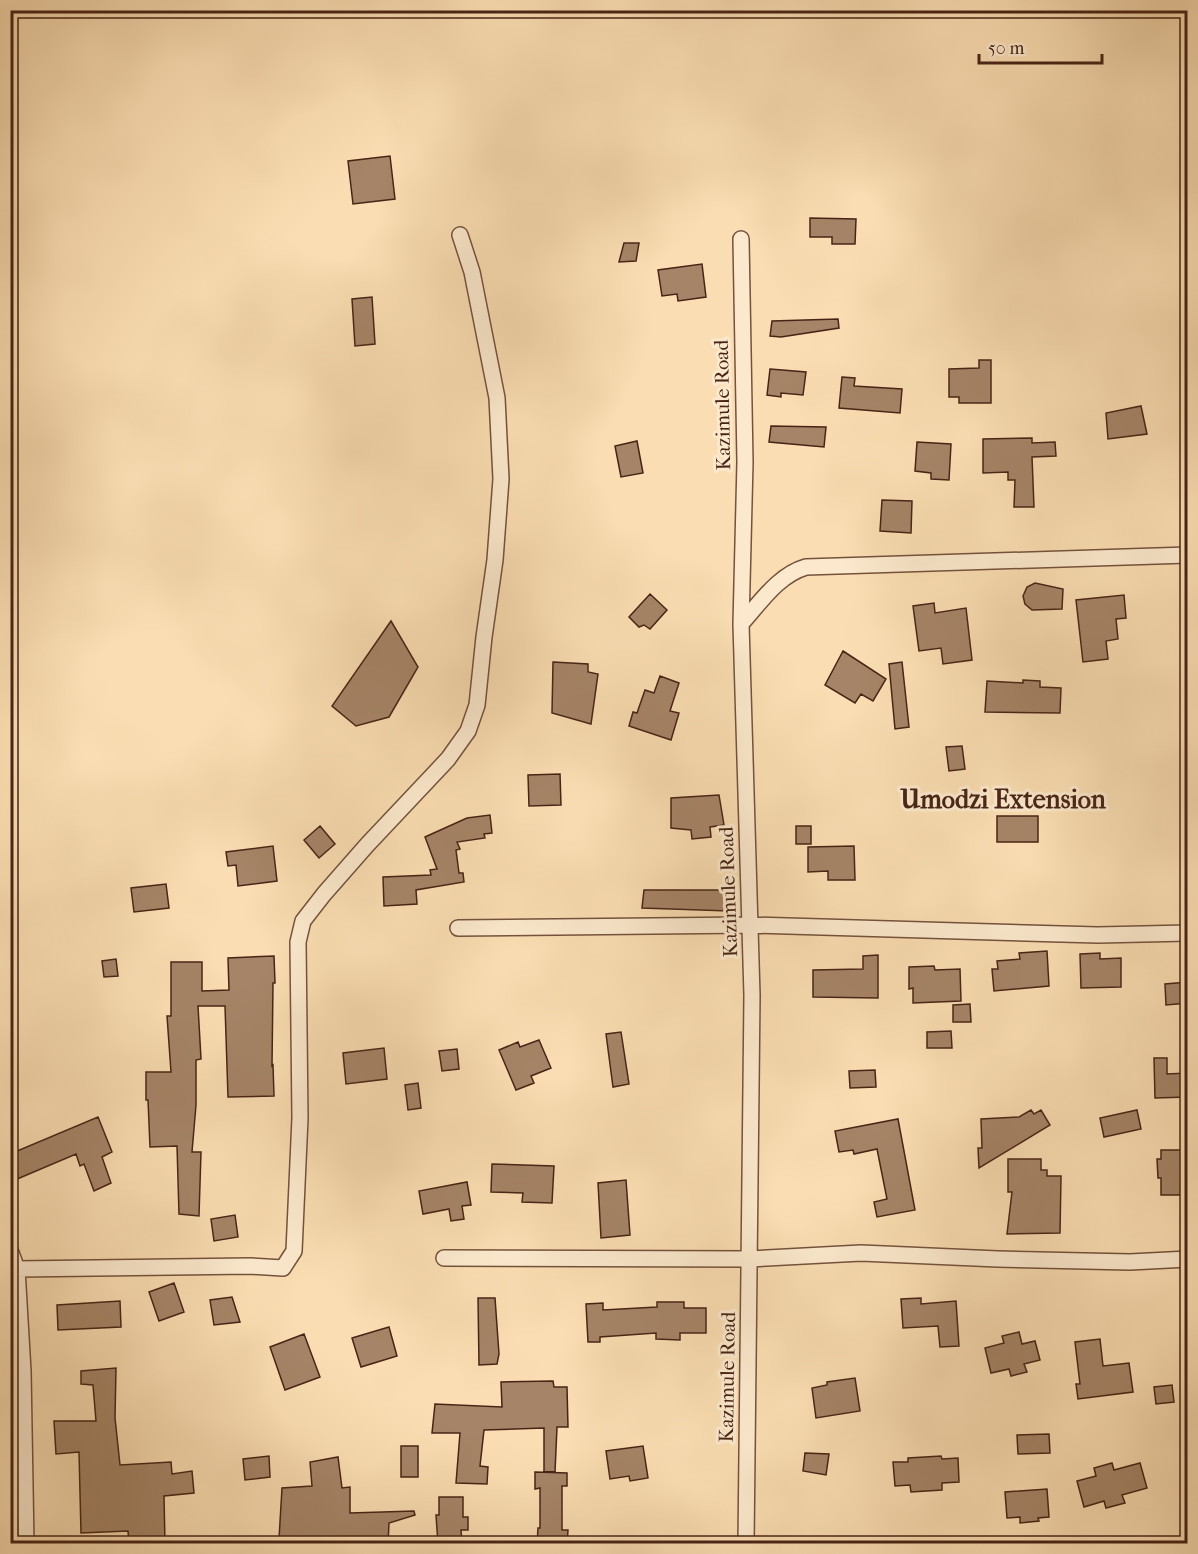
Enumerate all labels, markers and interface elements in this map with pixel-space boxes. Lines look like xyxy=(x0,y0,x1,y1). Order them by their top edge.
scale bar xyxy=(979,27,1102,65)
text: 50 m xyxy=(988,38,1025,59)
street label: Kazimule Road xyxy=(710,338,735,470)
district label: Umodzi Extension xyxy=(899,784,1107,815)
street label: Kazimule Road xyxy=(715,825,742,958)
street label: Kazimule Road xyxy=(715,1310,740,1443)

